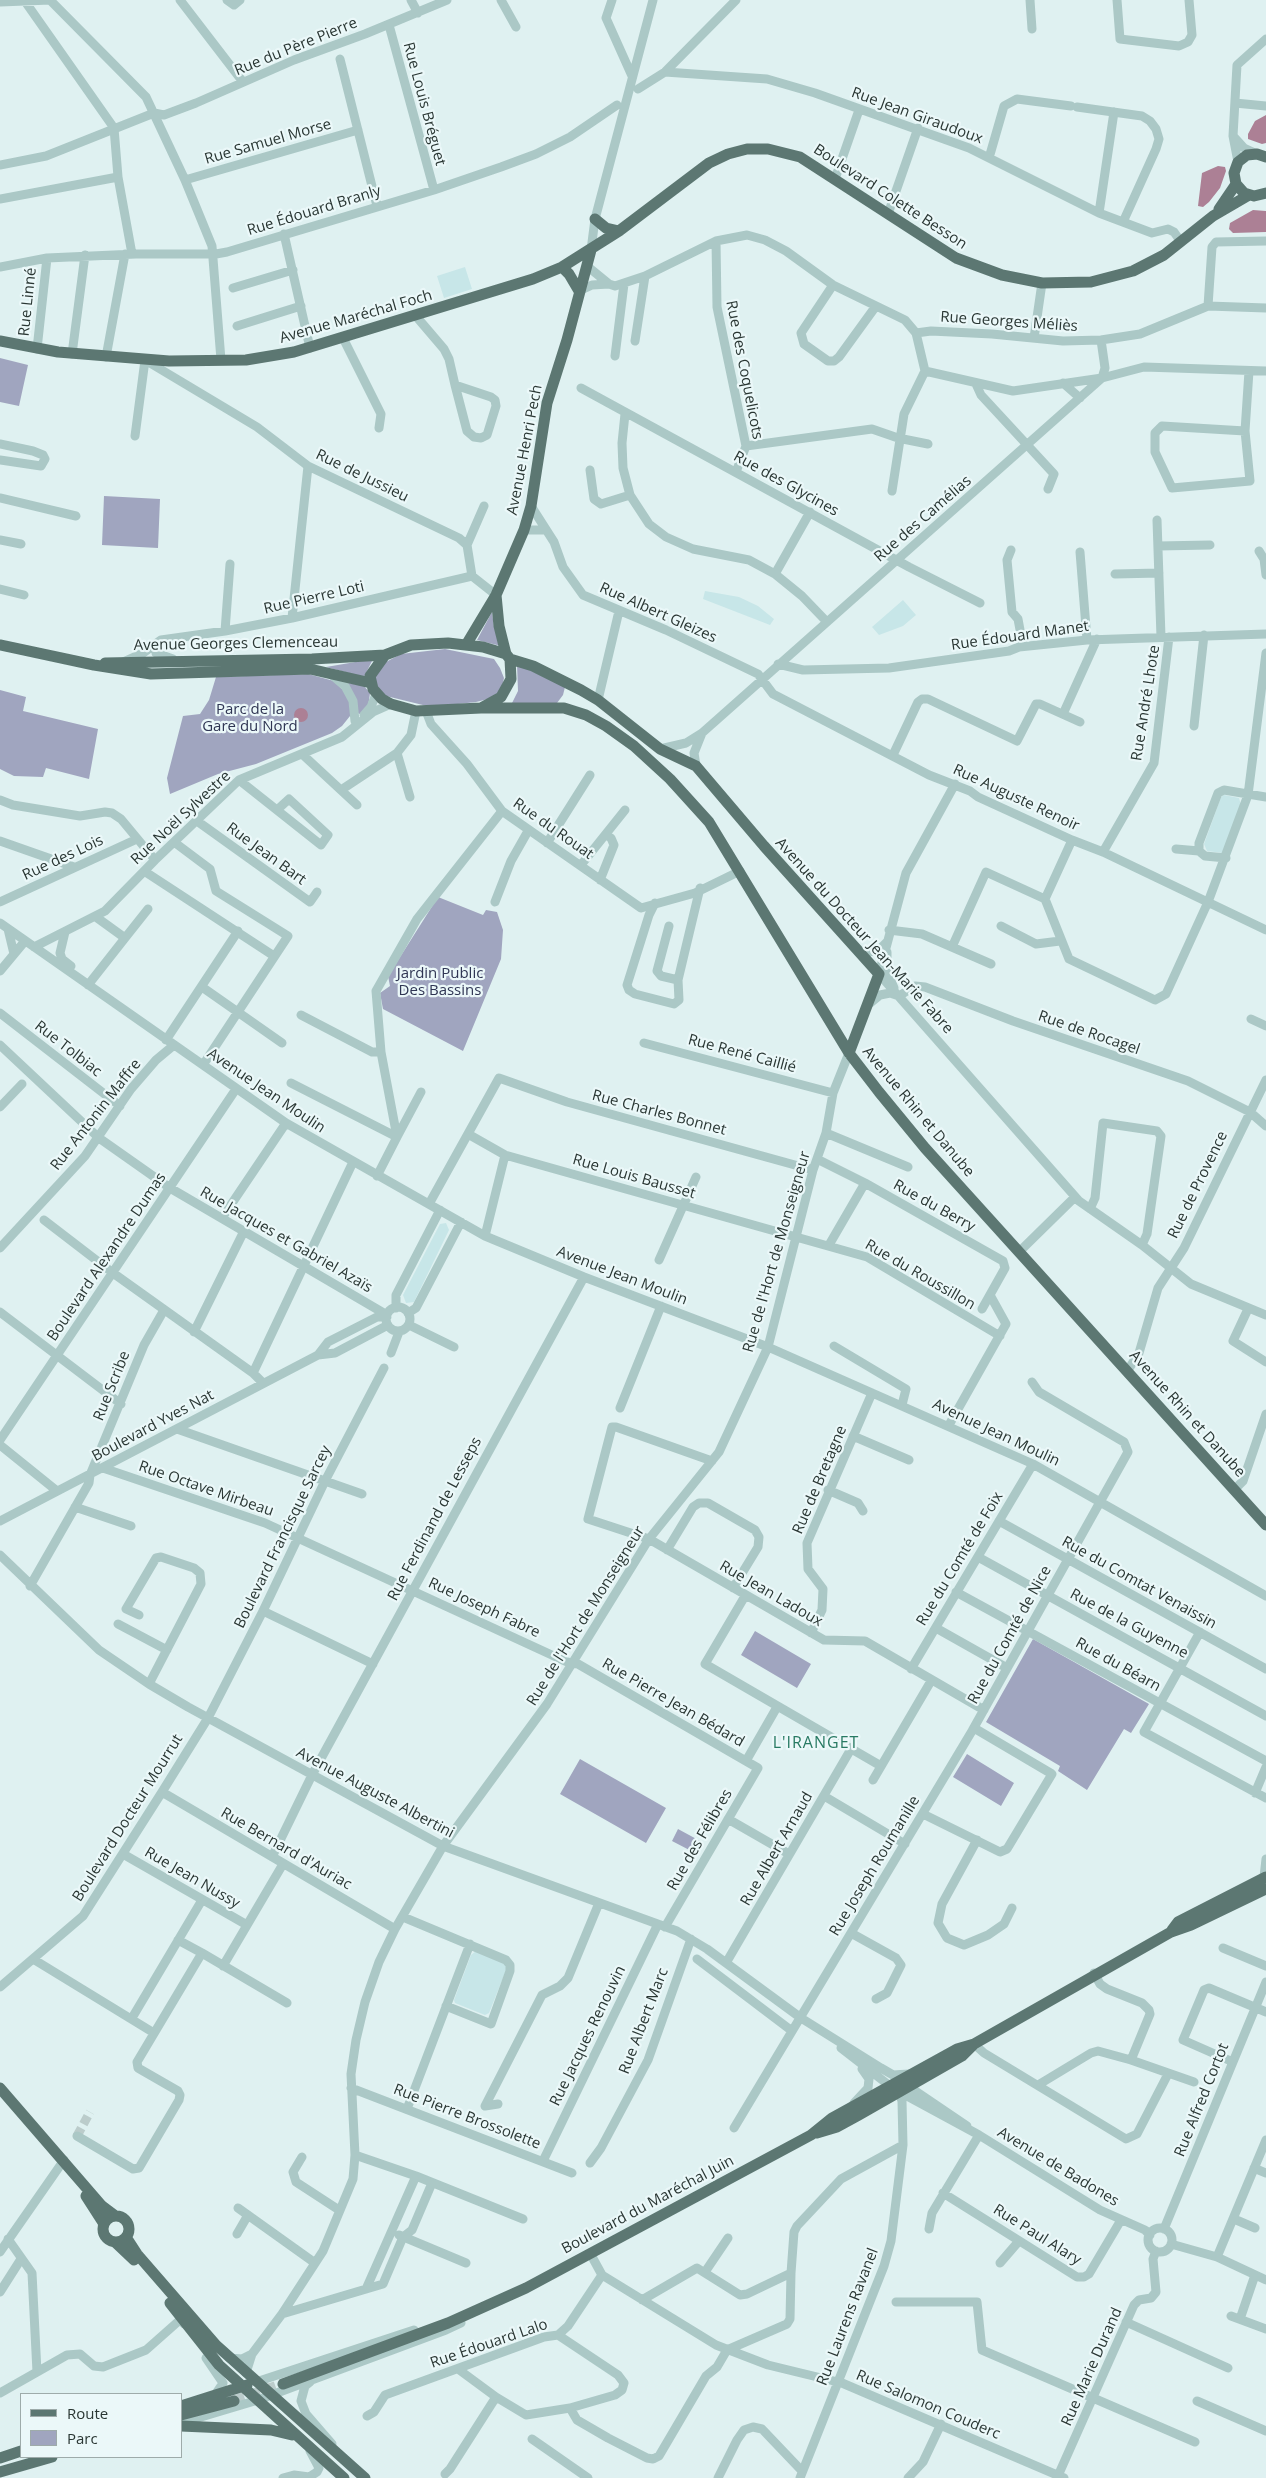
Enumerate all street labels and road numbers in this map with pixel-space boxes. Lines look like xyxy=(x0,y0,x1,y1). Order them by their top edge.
street label: Rue du Père Pierre xyxy=(232,14,360,80)
street label: Rue Louis Bréguet xyxy=(399,40,449,168)
street label: Rue Jean Giraudoux xyxy=(849,84,985,148)
street label: Rue Samuel Morse xyxy=(203,115,333,169)
street label: Boulevard Colette Besson xyxy=(810,141,970,253)
street label: Rue Édouard Branly xyxy=(245,182,383,240)
street label: Rue Linné xyxy=(15,267,41,337)
street label: Avenue Maréchal Foch xyxy=(278,287,434,347)
street label: Rue des Coquelicots xyxy=(722,299,766,441)
street label: Rue Georges Méliès xyxy=(940,308,1078,336)
street label: Avenue Henri Pech xyxy=(504,383,546,517)
street label: Rue de Jussieu xyxy=(313,446,411,506)
street label: Rue des Glycines xyxy=(730,448,842,520)
street label: Rue des Camélias xyxy=(871,472,975,566)
street label: Rue Pierre Loti xyxy=(262,578,366,618)
street label: Rue Albert Gleizes xyxy=(597,579,719,647)
street label: Rue Édouard Manet xyxy=(950,617,1090,655)
street label: Avenue Georges Clemenceau xyxy=(134,633,338,655)
street label: Rue André Lhote xyxy=(1128,644,1164,762)
street label: Rue Auguste Renoir xyxy=(950,761,1082,835)
street label: Rue Noël Sylvestre xyxy=(127,767,235,869)
street label: Rue du Rouat xyxy=(509,795,597,863)
street label: Rue Jean Bart xyxy=(223,819,309,889)
street label: Rue des Lois xyxy=(20,831,106,885)
street label: Avenue du Docteur Jean-Marie Fabre xyxy=(771,834,957,1038)
street label: Rue de Rocagel xyxy=(1036,1007,1142,1059)
street label: Rue Tolbiac xyxy=(31,1017,105,1081)
street label: Rue René Caillié xyxy=(686,1031,798,1077)
street label: Avenue Rhin et Danube xyxy=(858,1043,978,1181)
street label: Avenue Jean Moulin xyxy=(204,1045,328,1137)
street label: Rue Antonin Maffre xyxy=(47,1056,145,1174)
street label: Rue Charles Bonnet xyxy=(590,1086,728,1140)
street label: Rue de Provence xyxy=(1164,1128,1232,1242)
street label: Rue de l'Hort de Monseigneur xyxy=(740,1149,814,1355)
street label: Rue Louis Bausset xyxy=(571,1151,697,1203)
street label: Boulevard Alexandre Dumas xyxy=(44,1169,170,1345)
street label: Rue du Berry xyxy=(890,1176,978,1236)
street label: Rue Jacques et Gabriel Azaïs xyxy=(197,1183,375,1297)
street label: Rue du Roussillon xyxy=(862,1236,978,1314)
street label: Avenue Jean Moulin xyxy=(554,1243,690,1309)
street label: Avenue Rhin et Danube xyxy=(1125,1347,1249,1481)
street label: Rue Scribe xyxy=(90,1348,134,1424)
street label: Boulevard Yves Nat xyxy=(89,1386,217,1466)
street label: Avenue Jean Moulin xyxy=(929,1396,1063,1470)
street label: Rue de Bretagne xyxy=(789,1423,851,1537)
street label: Rue Ferdinand de Lesseps xyxy=(384,1434,486,1604)
street label: Boulevard Francisque Sarcey xyxy=(231,1443,335,1631)
street label: Rue Octave Mirbeau xyxy=(136,1457,276,1521)
street label: Rue du Comté de Foix xyxy=(913,1489,1007,1629)
street label: Rue de l'Hort de Monseigneur xyxy=(523,1523,649,1709)
street label: Rue du Comtat Venaissin xyxy=(1058,1533,1220,1633)
street label: Rue Jean Ladoux xyxy=(716,1557,826,1631)
street label: Rue du Comté de Nice xyxy=(964,1563,1056,1707)
street label: Rue Joseph Fabre xyxy=(425,1574,543,1642)
street label: Rue de la Guyenne xyxy=(1067,1585,1191,1663)
street label: Rue du Béarn xyxy=(1072,1634,1164,1696)
street label: Rue Pierre Jean Bédard xyxy=(599,1655,747,1751)
street label: Boulevard Docteur Mourrut xyxy=(69,1731,187,1905)
street label: Avenue Auguste Albertini xyxy=(293,1744,457,1842)
street label: Rue des Félibres xyxy=(664,1786,736,1894)
street label: Rue Albert Arnaud xyxy=(737,1789,817,1909)
street label: Rue Joseph Roumanille xyxy=(826,1793,924,1939)
street label: Rue Bernard d'Auriac xyxy=(217,1804,355,1894)
street label: Rue Jean Nussy xyxy=(141,1843,243,1913)
street label: Rue Jacques Renouvin xyxy=(546,1963,630,2109)
street label: Rue Albert Marc xyxy=(615,1965,673,2077)
street label: Rue Alfred Cortot xyxy=(1171,2041,1233,2159)
street label: Rue Pierre Brossolette xyxy=(391,2081,543,2153)
street label: Avenue de Badones xyxy=(994,2124,1122,2210)
street label: Boulevard du Maréchal Juin xyxy=(559,2152,737,2258)
street label: Rue Paul Alary xyxy=(990,2201,1084,2269)
street label: Rue Laurens Ravanel xyxy=(813,2246,883,2388)
street label: Rue Marie Durand xyxy=(1058,2305,1126,2429)
street label: Rue Édouard Lalo xyxy=(428,2315,550,2373)
street label: Rue Salomon Couderc xyxy=(853,2366,1003,2444)

